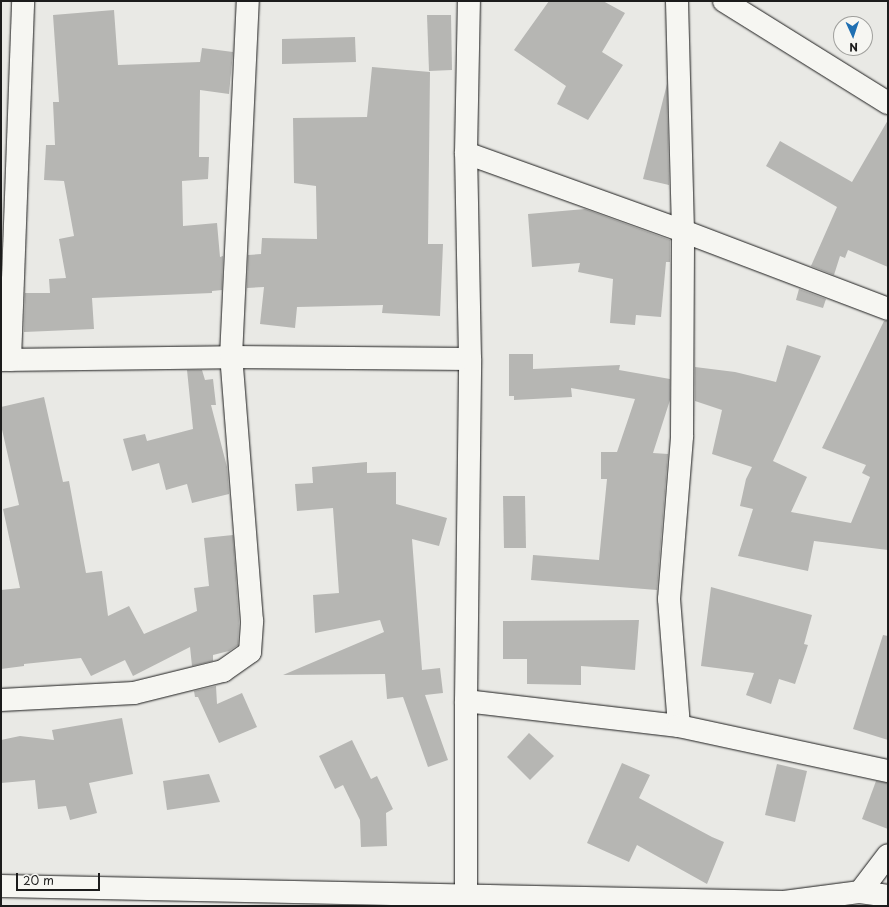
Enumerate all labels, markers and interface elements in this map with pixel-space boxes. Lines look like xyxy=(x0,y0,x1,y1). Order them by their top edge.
north arrow xyxy=(833,16,873,56)
text: N xyxy=(849,39,858,56)
scale bar xyxy=(18,865,102,891)
text: 20 m xyxy=(23,871,54,889)

